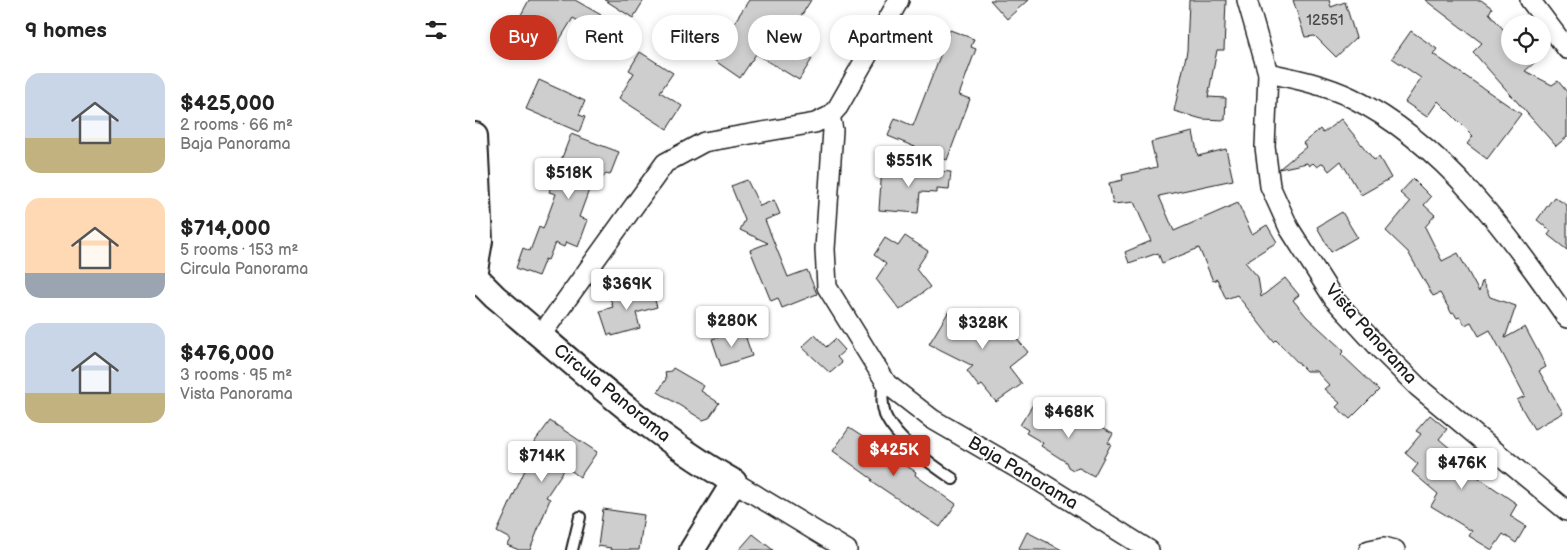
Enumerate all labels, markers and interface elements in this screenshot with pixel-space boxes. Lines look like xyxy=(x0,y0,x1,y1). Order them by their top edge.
house number: 12551 xyxy=(1306,11,1344,30)
chip: Buy xyxy=(490,15,557,60)
chip: Rent xyxy=(567,15,642,60)
chip: Filters xyxy=(652,15,738,60)
chip: New xyxy=(748,15,820,60)
chip: Apartment xyxy=(830,15,951,60)
map controls xyxy=(1501,15,1551,65)
button: locate xyxy=(1501,15,1551,65)
icon: filters xyxy=(422,16,450,44)
text: 9 homes xyxy=(25,18,107,43)
text: $425,000 xyxy=(180,91,275,116)
icon: home xyxy=(65,93,125,153)
text: 2 rooms · 66 m² xyxy=(180,116,293,135)
text: Baja Panorama xyxy=(180,135,291,154)
pin: $551K xyxy=(874,146,944,188)
text: $551K xyxy=(886,152,932,171)
pin: $518K xyxy=(534,158,604,200)
text: $518K xyxy=(545,164,593,183)
text: $714,000 xyxy=(180,216,271,241)
icon: home xyxy=(65,218,125,278)
text: 5 rooms · 153 m² xyxy=(180,241,298,260)
text: Circula Panorama xyxy=(180,260,308,279)
pin: $369K xyxy=(592,268,662,311)
text: $369K xyxy=(602,275,652,294)
street label: Vista Panorama xyxy=(1321,280,1421,388)
pin: $280K xyxy=(697,306,767,348)
pin: $328K xyxy=(948,308,1018,350)
text: $280K xyxy=(707,312,757,331)
text: $328K xyxy=(958,314,1008,333)
street label: Circula Panorama xyxy=(549,339,675,447)
text: $476,000 xyxy=(180,341,274,366)
icon: home xyxy=(65,343,125,403)
text: 3 rooms · 95 m² xyxy=(180,366,292,385)
text: Vista Panorama xyxy=(180,385,293,404)
pin: $468K xyxy=(1034,396,1104,439)
text: $468K xyxy=(1044,403,1094,422)
street label: Baja Panorama xyxy=(964,432,1082,514)
pin: $425K xyxy=(859,434,929,477)
pin: $714K xyxy=(507,440,577,483)
text: $425K xyxy=(869,441,919,460)
text: $714K xyxy=(519,447,565,466)
pin: $476K xyxy=(1427,448,1497,490)
text: $476K xyxy=(1437,454,1487,473)

